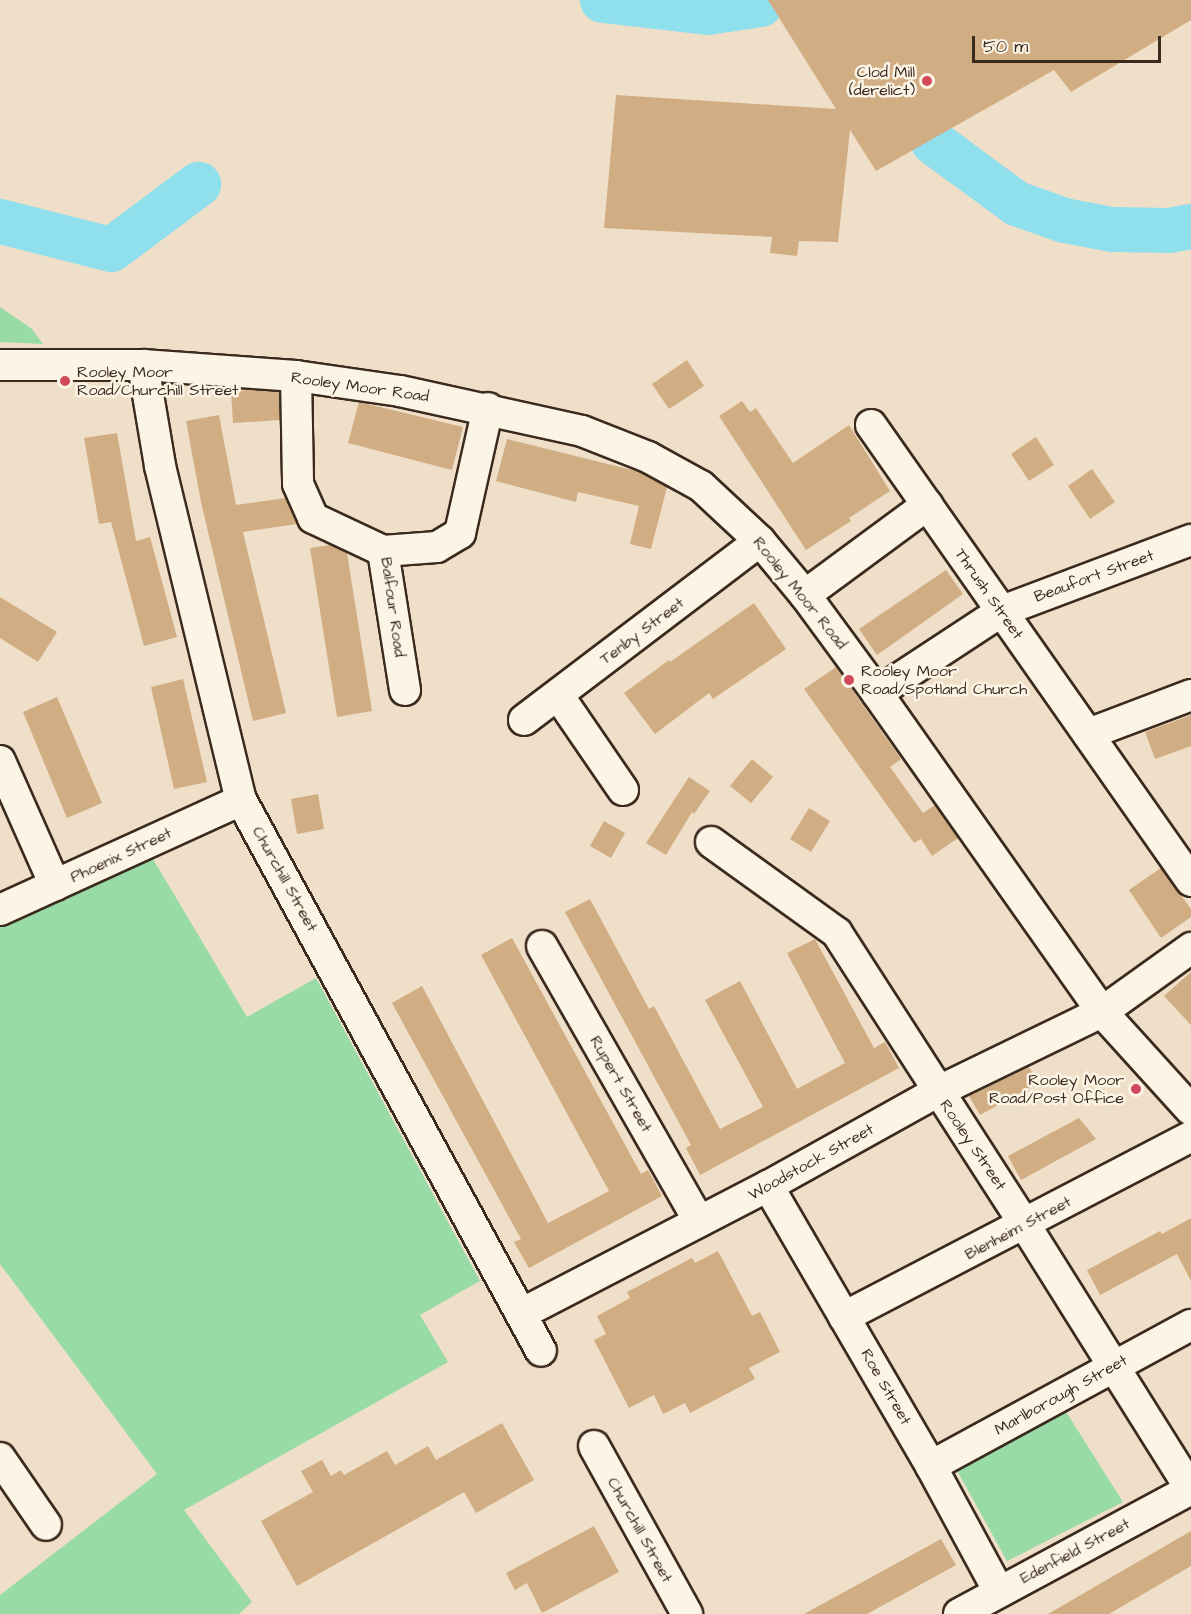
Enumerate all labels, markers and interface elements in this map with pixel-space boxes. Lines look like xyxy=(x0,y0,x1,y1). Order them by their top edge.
scale bar xyxy=(975,24,1164,62)
text: 50 m xyxy=(983,34,1028,59)
place label: Clod Mill (derelict) xyxy=(849,62,915,100)
marker: Clod Mill (derelict) xyxy=(920,74,934,88)
place label: Rooley Moor Road/Churchill Street xyxy=(77,362,238,400)
street label: Rooley Moor Road xyxy=(290,368,430,406)
marker: Rooley Moor Road/Churchill Street xyxy=(58,374,72,388)
street label: Rooley Moor Road xyxy=(749,533,851,653)
street label: Thrush Street xyxy=(951,545,1027,643)
street label: Beaufort Street xyxy=(1032,545,1156,607)
street label: Balfour Road xyxy=(376,556,410,658)
street label: Tenby Street xyxy=(596,593,688,669)
place label: Rooley Moor Road/Spotland Church xyxy=(861,661,1027,699)
marker: Rooley Moor Road/Spotland Church xyxy=(842,673,856,687)
street label: Phoenix Street xyxy=(67,823,175,887)
street label: Churchill Street xyxy=(248,823,322,935)
street label: Rupert Street xyxy=(586,1032,656,1136)
place label: Rooley Moor Road/Post Office xyxy=(989,1070,1124,1108)
marker: Rooley Moor Road/Post Office xyxy=(1129,1082,1143,1096)
street label: Rooley Street xyxy=(936,1096,1010,1194)
street label: Woodstock Street xyxy=(745,1120,877,1204)
street label: Blenheim Street xyxy=(962,1192,1074,1264)
street label: Roe Street xyxy=(856,1345,916,1429)
street label: Marlborough Street xyxy=(991,1351,1131,1439)
street label: Churchill Street xyxy=(603,1474,677,1586)
street label: Edenfield Street xyxy=(1017,1514,1133,1588)

